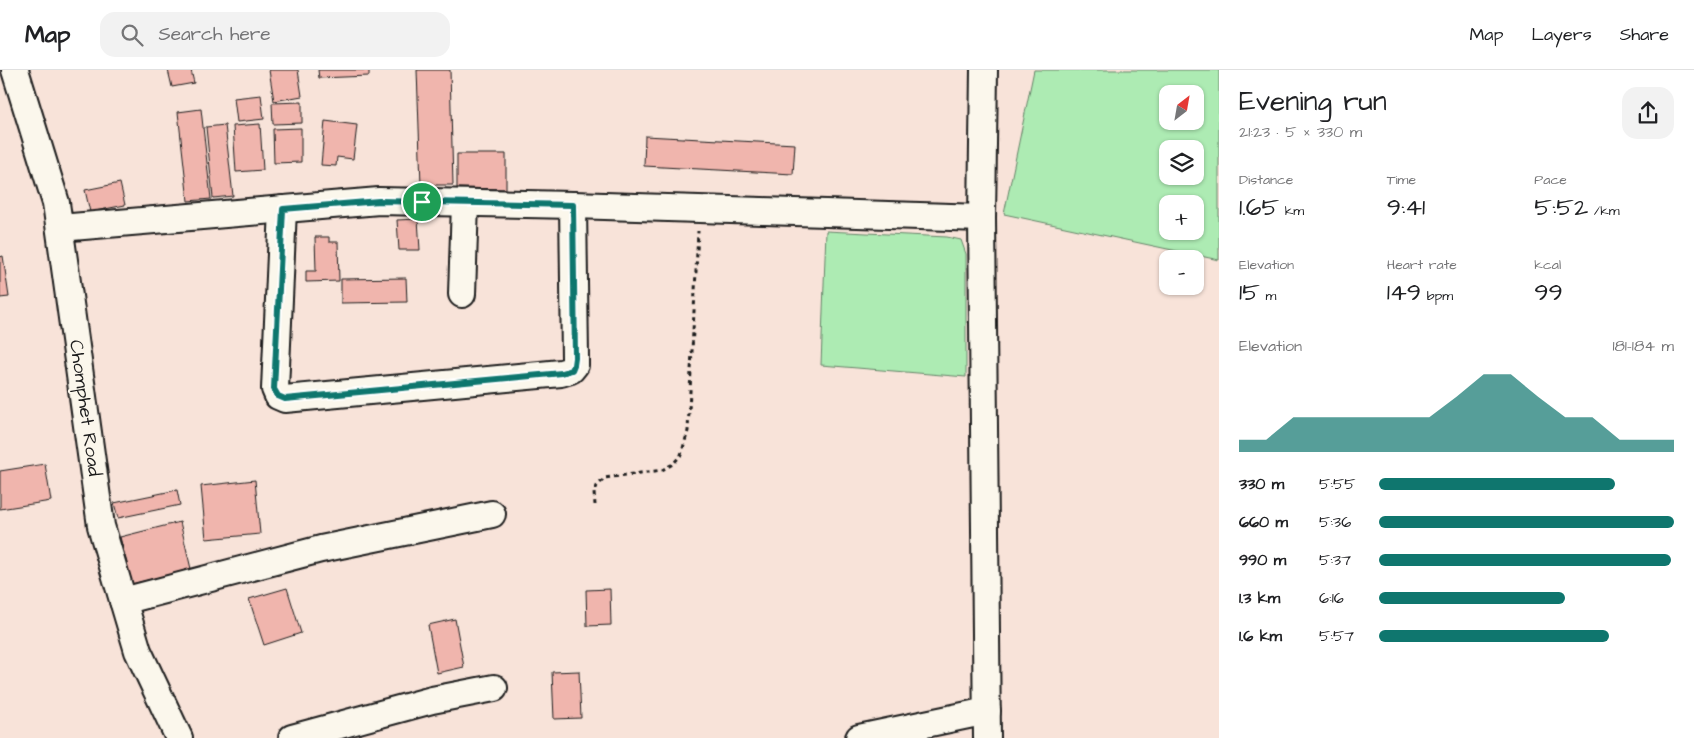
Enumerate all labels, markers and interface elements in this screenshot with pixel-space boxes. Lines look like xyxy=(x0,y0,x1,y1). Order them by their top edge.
search box xyxy=(100,12,450,57)
text: Map xyxy=(25,18,70,52)
icon: search xyxy=(118,21,146,49)
text: Search here xyxy=(158,21,271,48)
text: Map xyxy=(1469,22,1503,47)
text: Layers xyxy=(1531,22,1592,47)
text: Share xyxy=(1620,22,1669,47)
text: Evening run xyxy=(1239,82,1387,121)
north arrow xyxy=(1159,85,1204,130)
map controls xyxy=(1159,85,1204,295)
button: share xyxy=(1622,87,1674,139)
text: 21:23 · 5 × 330 m xyxy=(1239,121,1362,143)
button: layers xyxy=(1159,140,1204,185)
text: Distance xyxy=(1239,170,1293,190)
text: Time xyxy=(1387,170,1416,190)
text: Pace xyxy=(1534,170,1567,190)
pin xyxy=(401,181,443,223)
icon: arrive xyxy=(408,188,436,216)
text: 1.65 xyxy=(1239,190,1279,225)
text: 9:41 xyxy=(1387,190,1425,225)
text: 5:52 xyxy=(1534,190,1588,225)
button: + xyxy=(1159,195,1204,240)
text: km xyxy=(1279,201,1304,221)
text: /km xyxy=(1588,201,1620,221)
button: − xyxy=(1159,250,1204,295)
text: Elevation xyxy=(1239,255,1294,275)
text: Heart rate xyxy=(1387,255,1457,275)
text: kcal xyxy=(1534,255,1561,275)
text: 15 xyxy=(1239,275,1260,310)
text: 149 xyxy=(1387,275,1421,310)
text: 99 xyxy=(1534,275,1563,310)
text: m xyxy=(1260,286,1276,306)
text: bpm xyxy=(1421,286,1453,306)
text: Elevation xyxy=(1239,335,1302,357)
text: 181–184 m xyxy=(1612,335,1674,357)
street label: Chomphet Road xyxy=(62,338,108,478)
text: 330 m xyxy=(1239,473,1284,495)
text: 5:55 xyxy=(1319,473,1356,495)
text: 660 m xyxy=(1239,511,1288,533)
text: 5:36 xyxy=(1319,511,1351,533)
text: 990 m xyxy=(1239,549,1286,571)
text: 5:37 xyxy=(1319,549,1351,571)
text: 1.3 km xyxy=(1239,587,1280,609)
text: 6:16 xyxy=(1319,587,1344,609)
text: 1.6 km xyxy=(1239,625,1282,647)
text: 5:57 xyxy=(1319,625,1354,647)

